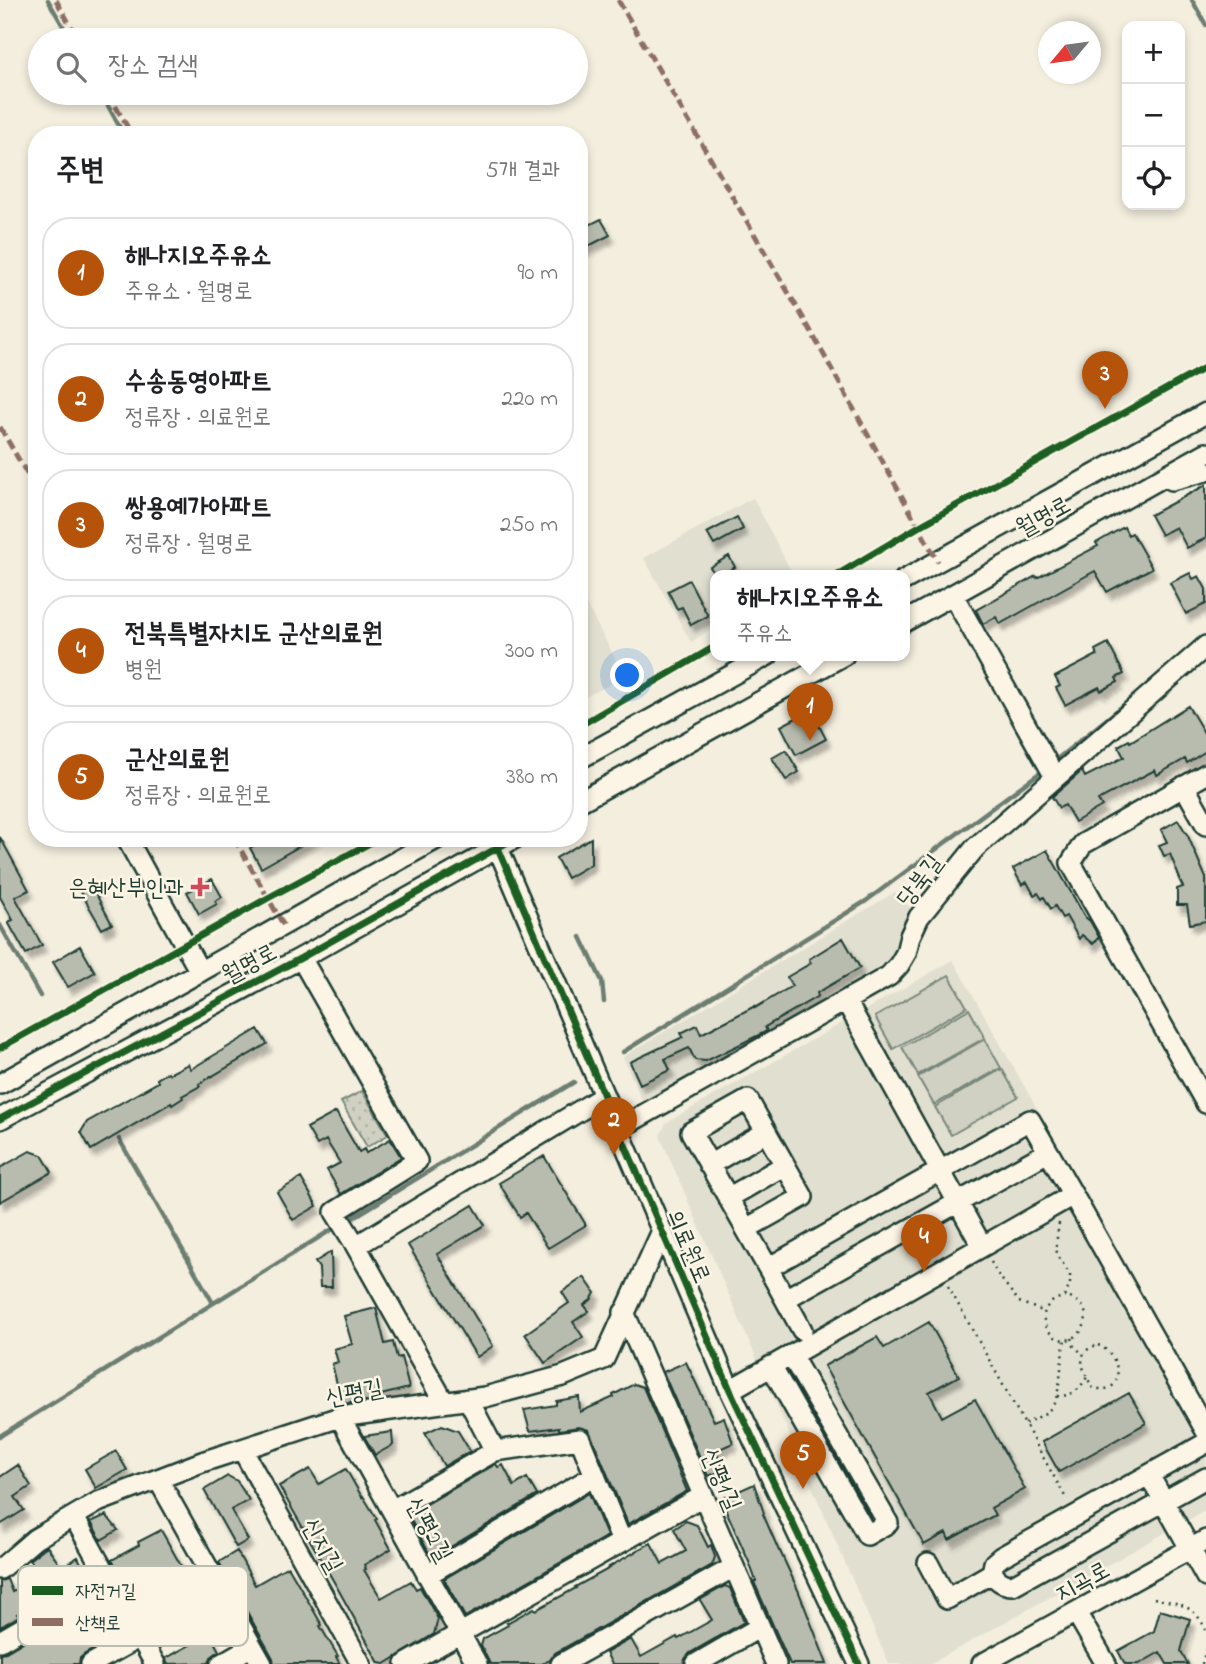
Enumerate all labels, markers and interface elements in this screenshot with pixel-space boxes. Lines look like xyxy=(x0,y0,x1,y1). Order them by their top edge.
north arrow xyxy=(1038,21,1101,84)
map controls xyxy=(1122,21,1185,210)
button: + xyxy=(1122,21,1185,84)
search box xyxy=(28,28,588,105)
icon: search xyxy=(52,48,90,86)
text: 장소 검색 xyxy=(108,48,198,86)
button: − xyxy=(1122,84,1185,147)
button: locate xyxy=(1122,147,1185,210)
text: 주변 xyxy=(56,150,104,194)
text: 5개 결과 xyxy=(486,155,560,188)
text: 해나지오주유소 xyxy=(125,238,271,276)
text: 1 xyxy=(77,257,85,290)
text: 90 m xyxy=(518,257,558,290)
text: 주유소 · 월명로 xyxy=(125,276,252,309)
pin: 3 xyxy=(1082,351,1128,409)
text: 수송동영아파트 xyxy=(125,364,271,402)
text: 2 xyxy=(75,383,87,416)
text: 220 m xyxy=(502,383,558,416)
text: 정류장 · 의료원로 xyxy=(125,402,271,435)
street label: 월명로 xyxy=(1010,489,1078,548)
text: 쌍용예가아파트 xyxy=(125,490,271,528)
text: 3 xyxy=(76,509,86,542)
text: 250 m xyxy=(500,509,558,542)
text: 정류장 · 월명로 xyxy=(125,528,252,561)
popup xyxy=(710,570,910,661)
text: 해나지오주유소 xyxy=(737,580,883,618)
text: 전북특별자치도 군산의료원 xyxy=(125,616,383,654)
text: 주유소 xyxy=(737,618,792,651)
text: 4 xyxy=(76,635,86,668)
text: 300 m xyxy=(505,635,558,668)
text: 병원 xyxy=(125,654,162,687)
your location xyxy=(610,658,644,692)
pin: 1 xyxy=(787,683,833,741)
text: 군산의료원 xyxy=(125,742,230,780)
text: 5 xyxy=(74,761,88,794)
text: 380 m xyxy=(506,761,558,794)
text: 정류장 · 의료원로 xyxy=(125,780,271,813)
street label: 당북길 xyxy=(890,848,952,915)
place label: 은혜산부인과 xyxy=(68,872,184,907)
marker: 은혜산부인과 xyxy=(190,877,210,897)
street label: 월명로 xyxy=(216,936,284,994)
pin: 2 xyxy=(591,1097,637,1155)
street label: 의료원로 xyxy=(655,1205,718,1289)
pin: 4 xyxy=(901,1214,947,1272)
street label: 신평길 xyxy=(323,1372,386,1417)
pin: 5 xyxy=(780,1431,826,1489)
street label: 신평1길 xyxy=(691,1443,749,1517)
street label: 신평2길 xyxy=(396,1491,460,1569)
street label: 신지길 xyxy=(291,1512,350,1580)
street label: 지곡로 xyxy=(1049,1554,1117,1613)
legend xyxy=(18,1566,248,1646)
text: 자전거길 xyxy=(75,1579,136,1606)
text: 산책로 xyxy=(75,1611,121,1638)

